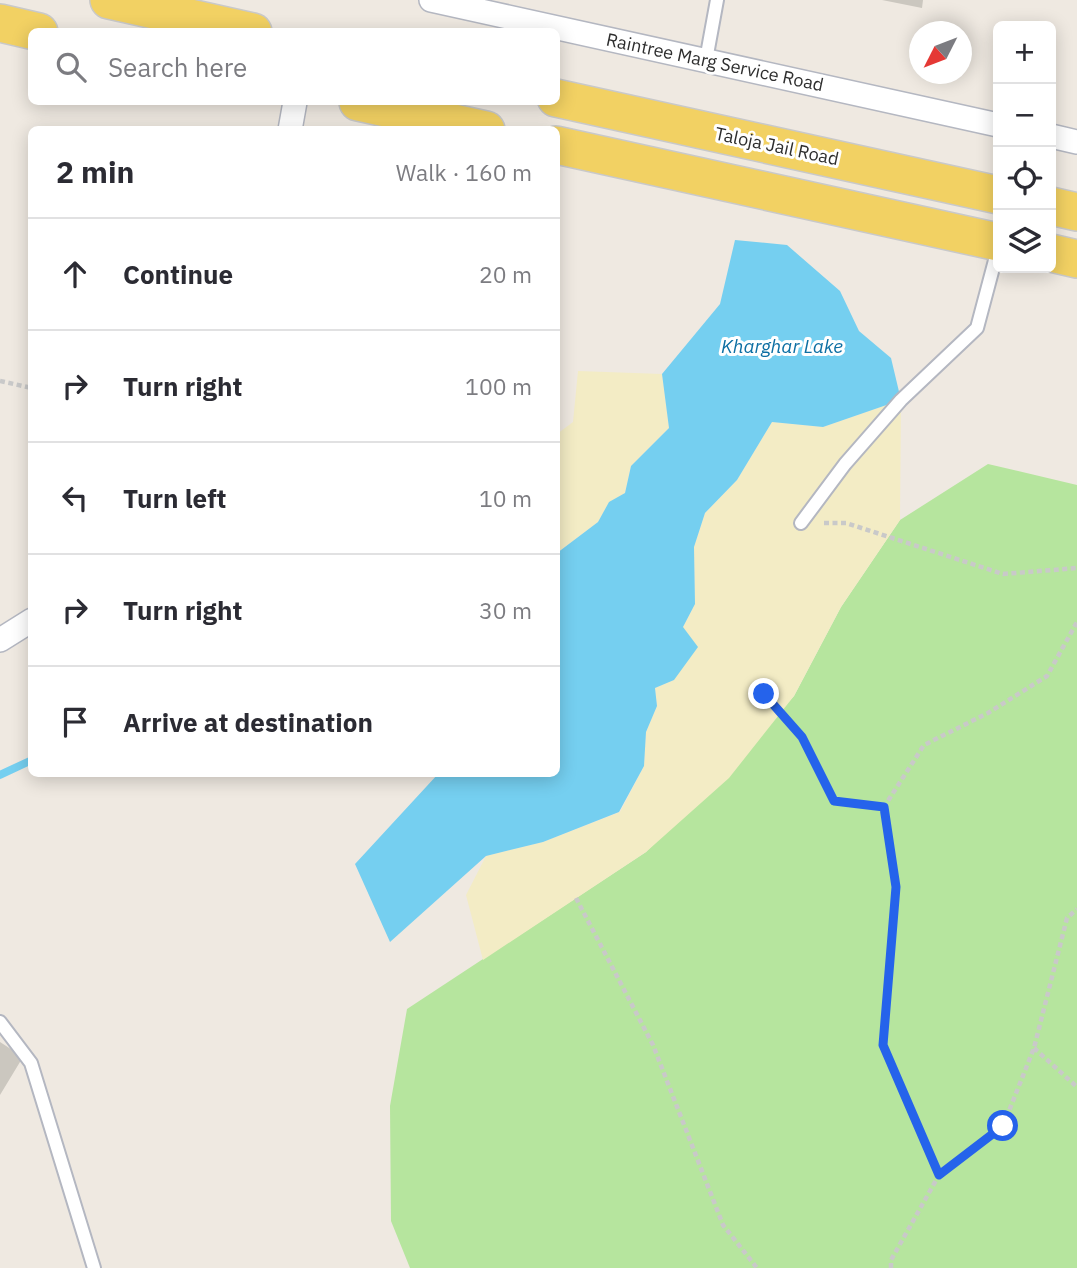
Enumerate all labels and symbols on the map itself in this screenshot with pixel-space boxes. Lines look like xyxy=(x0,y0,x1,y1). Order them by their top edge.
north arrow xyxy=(909,21,972,84)
street label: Raintree Marg Service Road xyxy=(604,28,826,96)
street label: Taloja Jail Road xyxy=(713,122,841,170)
water label: Kharghar Lake xyxy=(721,334,843,358)
route end xyxy=(748,678,779,709)
route start xyxy=(987,1110,1018,1141)

